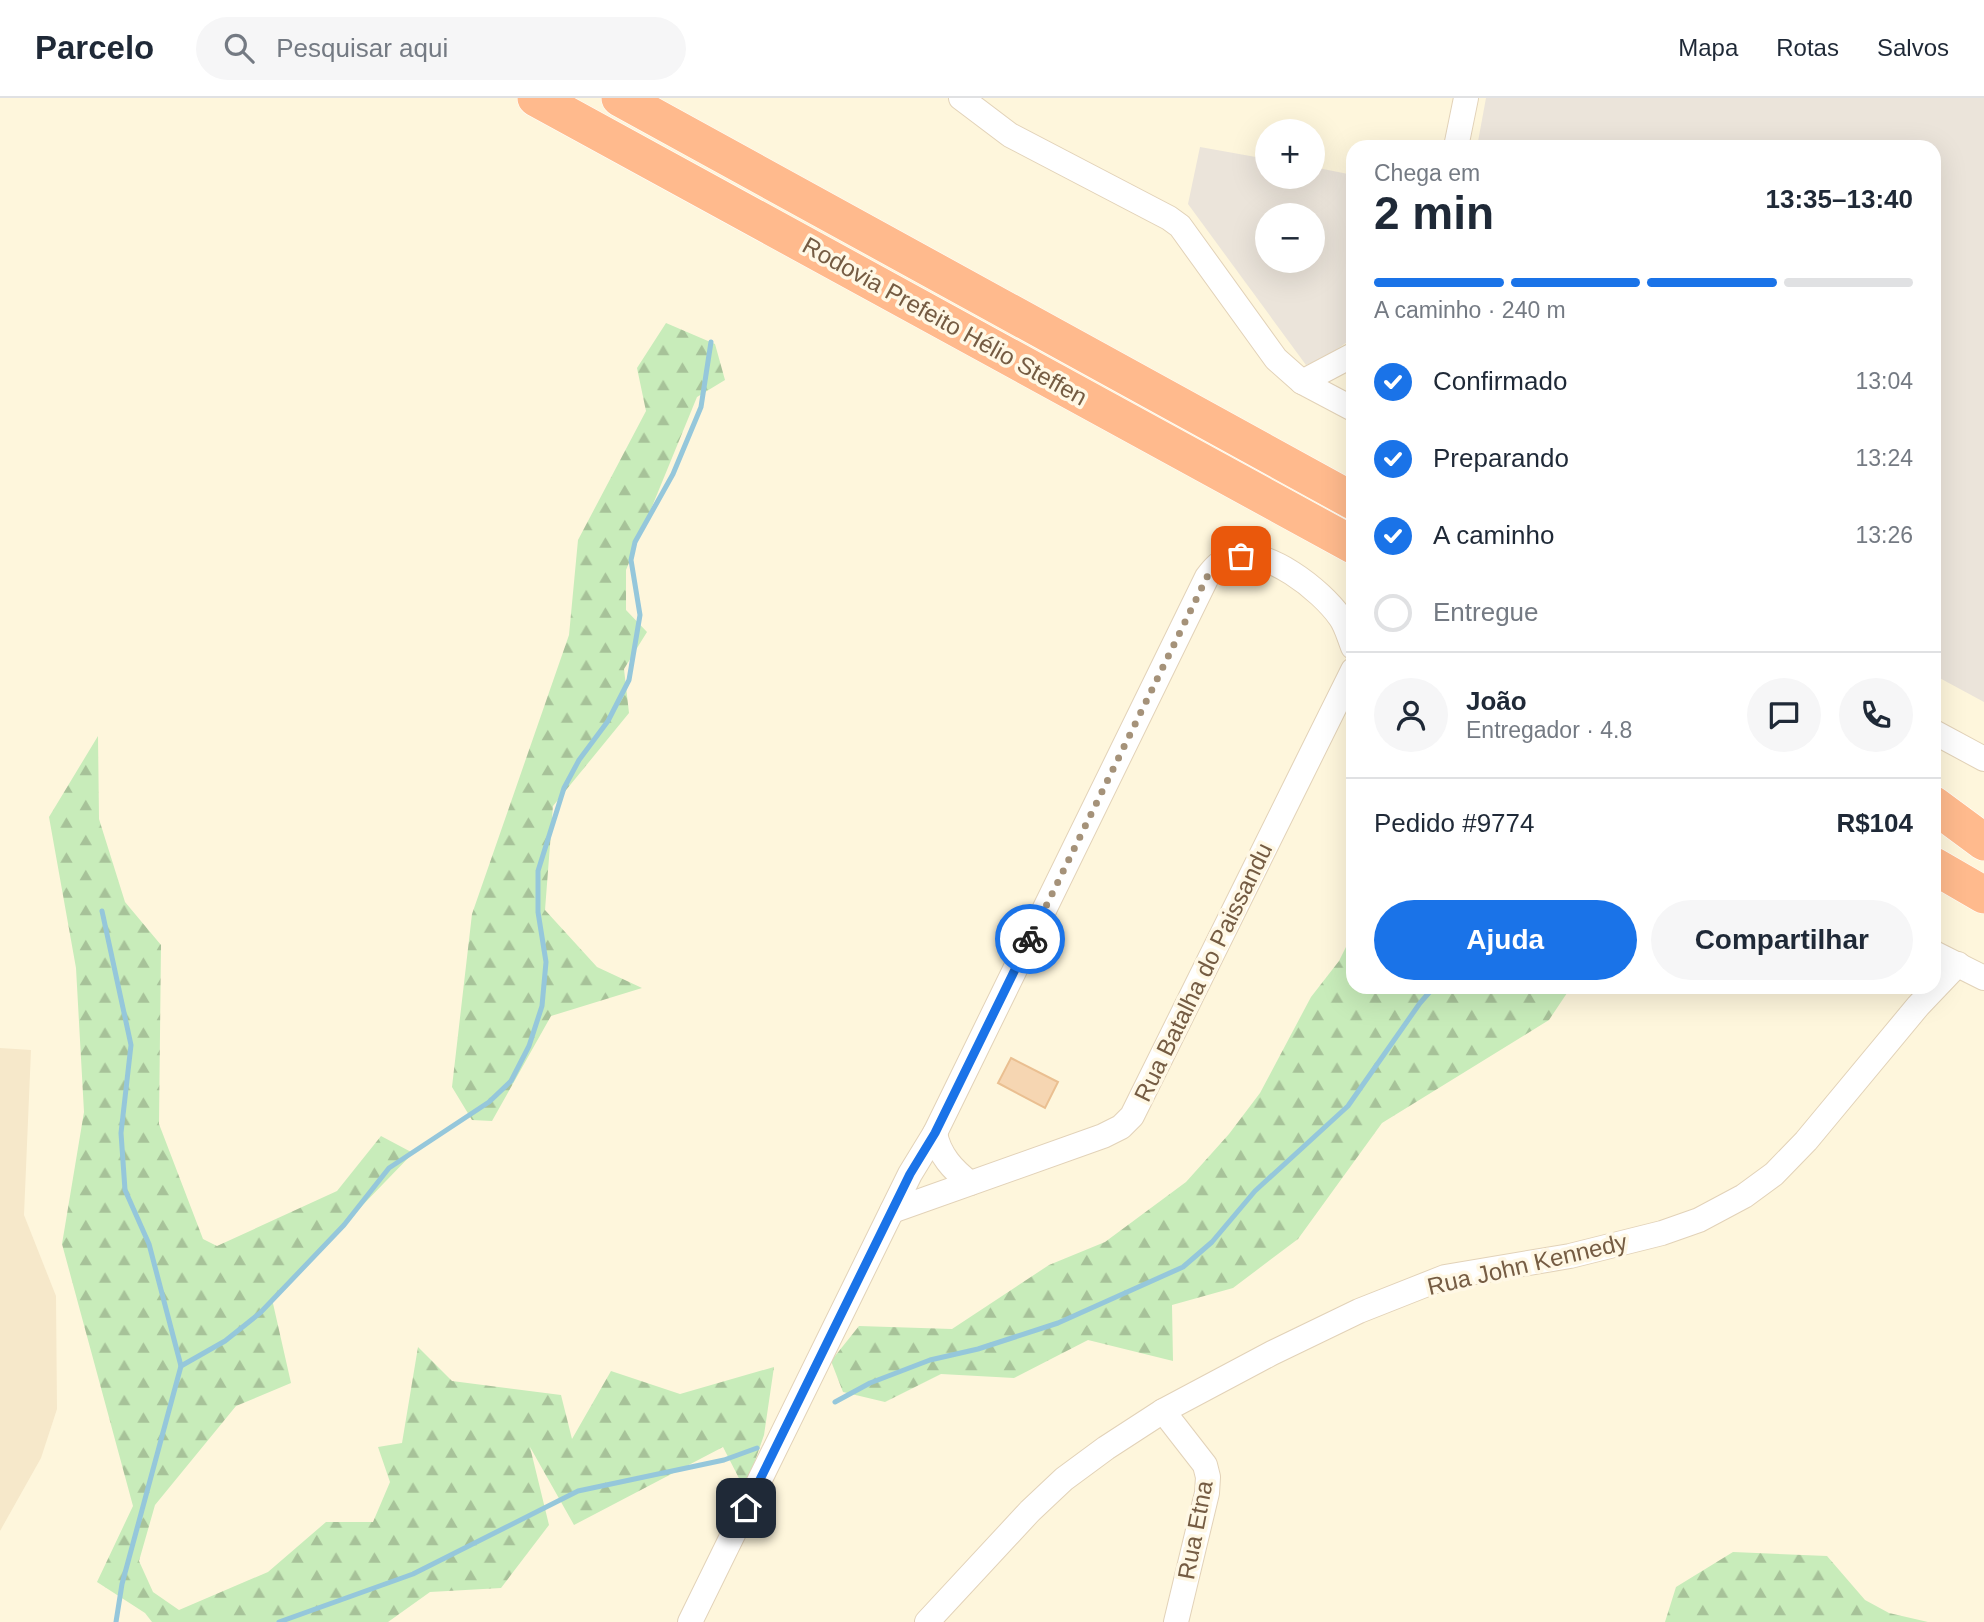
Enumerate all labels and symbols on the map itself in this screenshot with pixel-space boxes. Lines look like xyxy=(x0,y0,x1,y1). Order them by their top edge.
street label: Rodovia Prefeito Hélio Steffen xyxy=(798,231,1092,411)
pin xyxy=(1211,526,1271,586)
street label: Rua Batalha do Paissandu xyxy=(1129,838,1277,1106)
courier xyxy=(995,904,1065,974)
street label: Rua John Kennedy xyxy=(1425,1228,1629,1300)
pin xyxy=(716,1478,776,1538)
street label: Rua Etna xyxy=(1172,1478,1218,1582)

